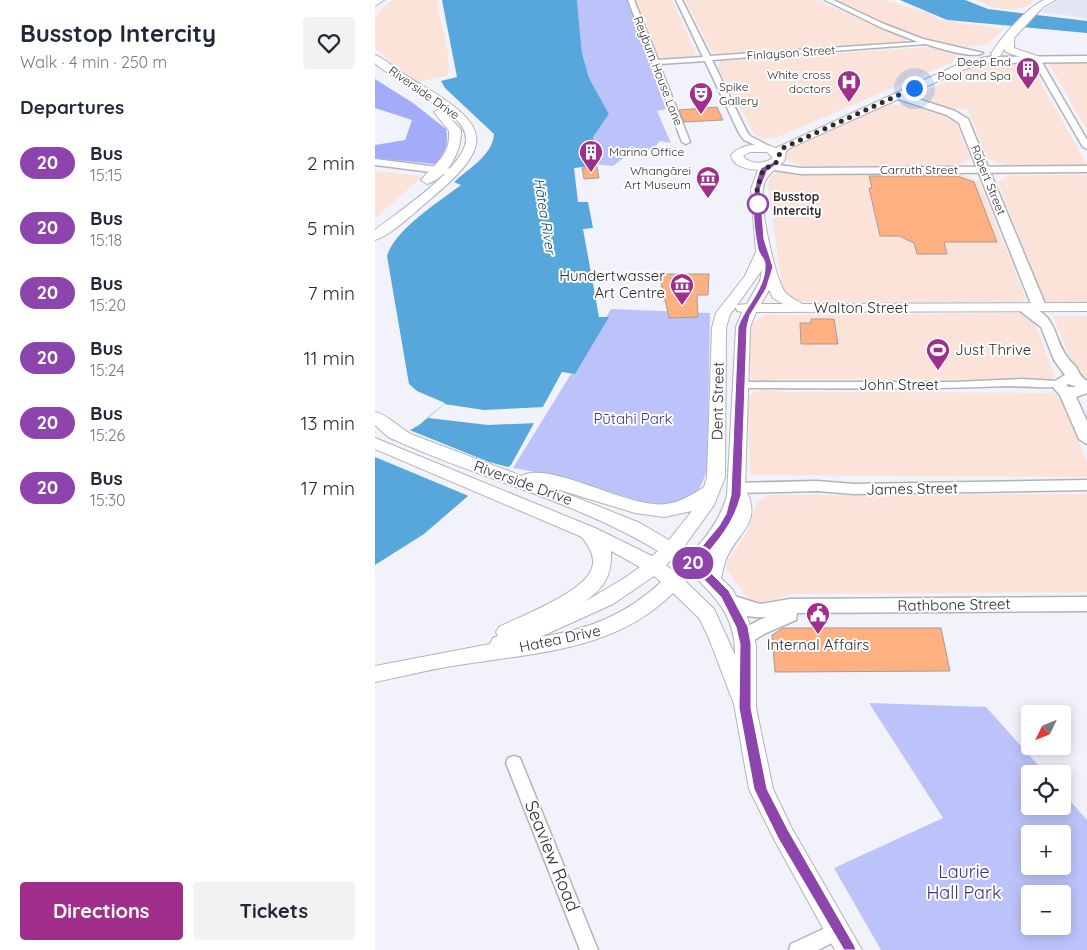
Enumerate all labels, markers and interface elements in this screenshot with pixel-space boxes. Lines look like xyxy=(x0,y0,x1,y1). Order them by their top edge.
street label: Reyburn House Lane xyxy=(631,14,686,128)
button: heart xyxy=(303,17,355,69)
text: Busstop Intercity xyxy=(20,18,216,48)
street label: Finlayson Street xyxy=(746,42,836,63)
text: Walk · 4 min · 250 m xyxy=(20,52,167,72)
place label: Deep End Pool and Spa xyxy=(937,54,1011,83)
building icon: Deep End Pool and Spa xyxy=(1015,56,1041,90)
street label: Riverside Drive xyxy=(386,63,463,123)
place label: White cross doctors xyxy=(767,67,831,96)
hospital icon: White cross doctors xyxy=(836,69,862,103)
your location xyxy=(902,76,927,101)
place label: Spike Gallery xyxy=(719,79,758,108)
theatre icon: Spike Gallery xyxy=(688,81,714,115)
text: Departures xyxy=(20,95,124,119)
building icon: Marina Office xyxy=(578,139,604,173)
text: Bus xyxy=(90,141,123,165)
street label: Robert Street xyxy=(968,143,1009,217)
place label: Marina Office xyxy=(609,144,684,159)
text: 20 xyxy=(37,151,58,174)
text: 2 min xyxy=(307,151,355,175)
street label: Carruth Street xyxy=(880,162,958,177)
place label: Whangārei Art Museum xyxy=(624,163,691,192)
text: 15:15 xyxy=(90,165,122,185)
museum icon: Whangārei Art Museum xyxy=(695,165,721,199)
water label: Hātea River xyxy=(530,177,560,257)
place label: Busstop Intercity xyxy=(773,189,821,218)
marker: Busstop Intercity xyxy=(747,193,769,215)
text: Bus xyxy=(90,206,123,230)
text: 20 xyxy=(37,216,58,239)
text: 5 min xyxy=(307,216,355,240)
text: 15:18 xyxy=(90,230,122,250)
place label: Hundertwasser Art Centre xyxy=(559,266,665,302)
text: Bus xyxy=(90,271,123,295)
museum icon: Hundertwasser Art Centre xyxy=(669,272,695,306)
text: 20 xyxy=(37,281,58,304)
text: 7 min xyxy=(308,281,355,305)
text: 15:20 xyxy=(90,295,126,315)
street label: Walton Street xyxy=(814,298,908,317)
text: Bus xyxy=(90,336,123,360)
sports icon: Just Thrive xyxy=(925,337,951,371)
place label: Just Thrive xyxy=(955,340,1031,359)
text: 20 xyxy=(37,346,58,369)
text: 11 min xyxy=(303,346,355,370)
text: 15:24 xyxy=(90,360,125,380)
street label: Dent Street xyxy=(707,362,728,440)
street label: John Street xyxy=(859,375,939,394)
text: Bus xyxy=(90,401,123,425)
park label: Pūtahi Park xyxy=(593,409,673,428)
text: 20 xyxy=(37,411,58,434)
text: 13 min xyxy=(300,411,355,435)
text: 15:26 xyxy=(90,425,125,445)
street label: Riverside Drive xyxy=(471,456,575,509)
text: Bus xyxy=(90,466,123,490)
text: 20 xyxy=(37,476,58,499)
text: 17 min xyxy=(301,476,355,500)
street label: James Street xyxy=(866,478,958,499)
text: 15:30 xyxy=(90,490,126,510)
line badge: 20 xyxy=(671,547,715,579)
text: 20 xyxy=(682,551,704,574)
street label: Rathbone Street xyxy=(897,594,1011,615)
public building icon: Internal Affairs xyxy=(805,601,831,635)
street label: Hatea Drive xyxy=(517,621,602,656)
place label: Internal Affairs xyxy=(767,635,869,654)
north arrow xyxy=(1021,705,1071,755)
map controls xyxy=(1021,705,1071,935)
button: locate xyxy=(1021,765,1071,815)
street label: Seaview Road xyxy=(520,797,585,915)
button: + xyxy=(1021,825,1071,875)
park label: Laurie Hall Park xyxy=(926,860,1002,904)
button: Directions xyxy=(20,882,183,940)
button: Tickets xyxy=(193,882,355,940)
button: − xyxy=(1021,885,1071,935)

